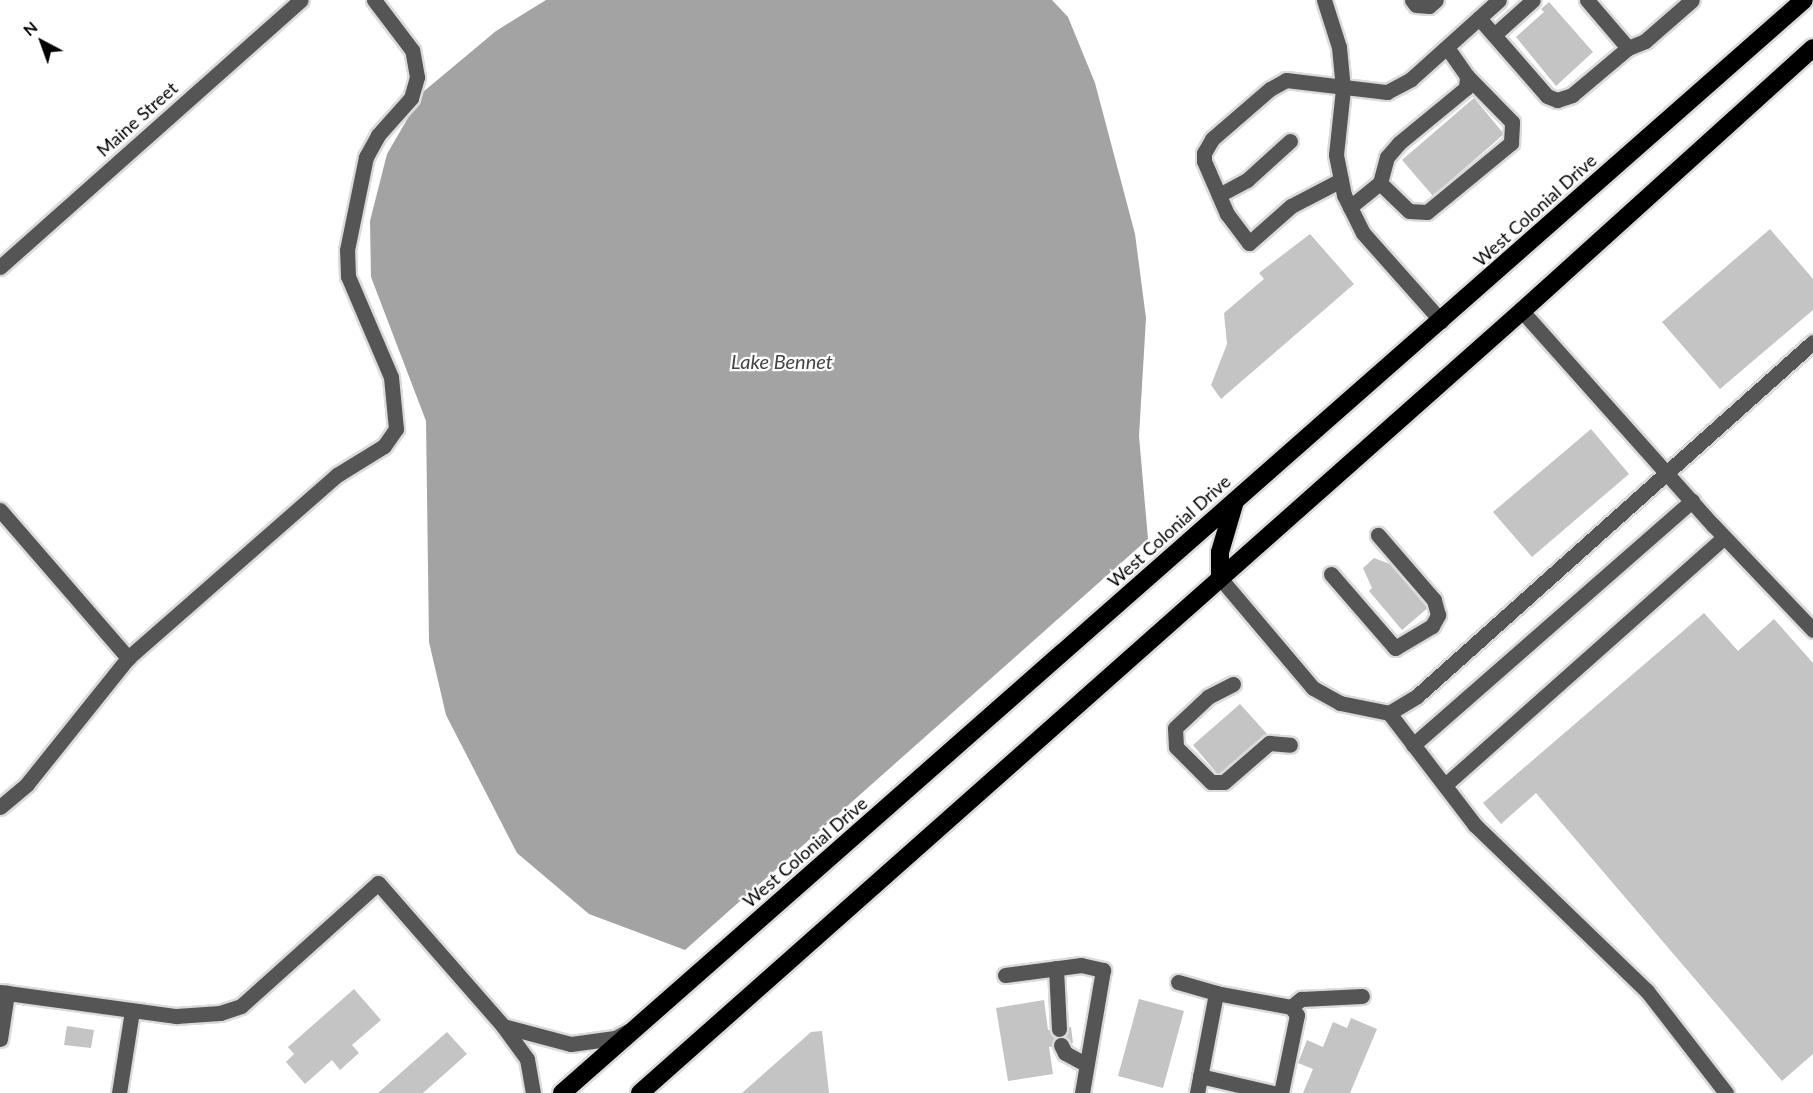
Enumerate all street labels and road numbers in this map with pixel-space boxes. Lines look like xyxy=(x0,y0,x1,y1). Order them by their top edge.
street label: Maine Street xyxy=(92,77,182,161)
street label: West Colonial Drive xyxy=(1469,149,1601,271)
street label: West Colonial Drive xyxy=(1103,470,1235,592)
street label: West Colonial Drive xyxy=(738,792,872,912)

